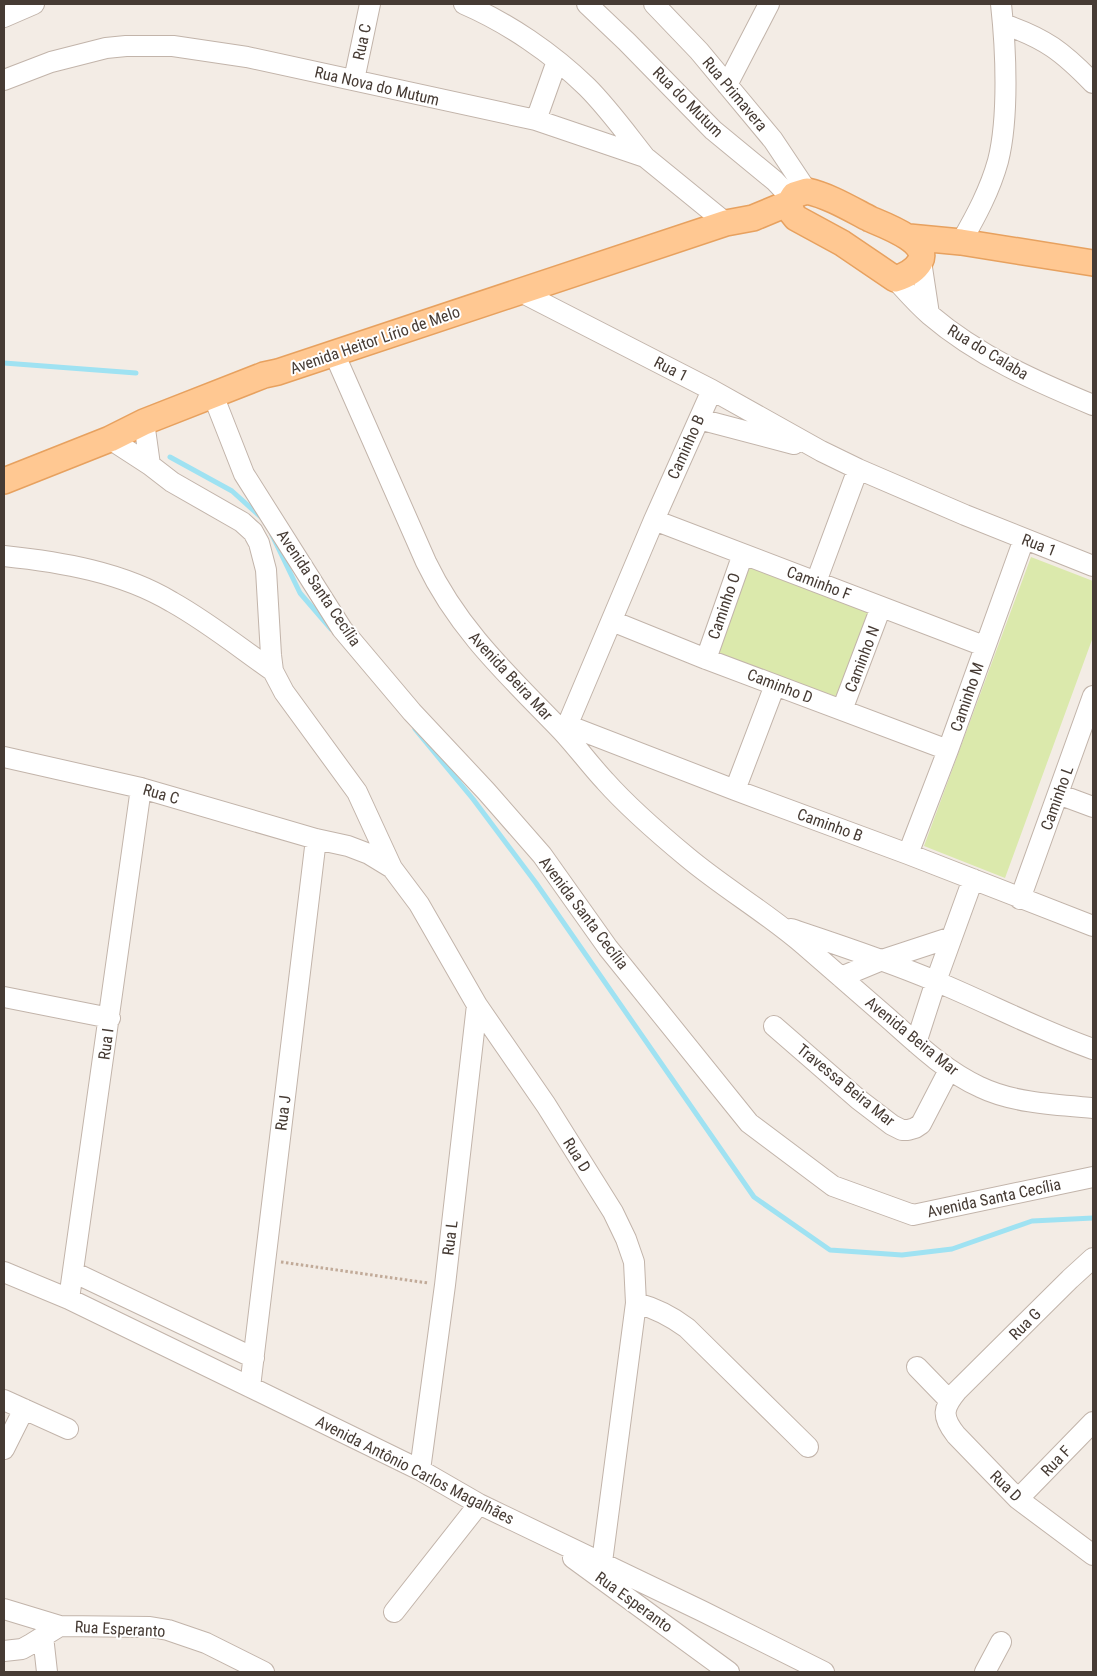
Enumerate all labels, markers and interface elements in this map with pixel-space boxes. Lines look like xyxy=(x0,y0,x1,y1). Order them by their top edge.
street label: Rua C xyxy=(349,22,375,62)
street label: Rua Primavera xyxy=(698,53,772,135)
street label: Rua Nova do Mutum xyxy=(313,62,441,110)
street label: Rua do Mutum xyxy=(649,63,727,141)
street label: Avenida Heitor Lírio de Melo xyxy=(288,302,462,378)
street label: Rua do Calaba xyxy=(944,320,1032,384)
street label: Rua 1 xyxy=(651,352,691,386)
street label: Caminho B xyxy=(663,412,709,482)
street label: Avenida Santa Cecília xyxy=(273,526,365,650)
street label: Rua 1 xyxy=(1019,530,1059,560)
street label: Caminho F xyxy=(784,562,854,604)
street label: Caminho O xyxy=(704,570,744,642)
street label: Caminho N xyxy=(841,623,883,695)
street label: Avenida Beira Mar xyxy=(465,628,557,724)
street label: Caminho M xyxy=(946,660,988,734)
street label: Caminho D xyxy=(744,665,816,707)
street label: Caminho L xyxy=(1037,763,1078,833)
street label: Rua C xyxy=(141,780,181,808)
street label: Caminho B xyxy=(795,804,865,846)
street label: Avenida Santa Cecília xyxy=(535,853,633,973)
street label: Avenida Beira Mar xyxy=(862,993,962,1079)
street label: Rua I xyxy=(94,1027,118,1061)
street label: Travessa Beira Mar xyxy=(793,1040,899,1130)
street label: Rua J xyxy=(271,1094,295,1132)
street label: Rua D xyxy=(559,1134,595,1176)
street label: Avenida Santa Cecília xyxy=(925,1175,1063,1221)
street label: Rua L xyxy=(438,1219,462,1257)
street label: Rua G xyxy=(1005,1304,1045,1344)
street label: Avenida Antônio Carlos Magalhães xyxy=(313,1412,517,1528)
street label: Rua F xyxy=(1037,1442,1075,1480)
street label: Rua D xyxy=(986,1466,1026,1506)
street label: Rua Esperanto xyxy=(592,1568,676,1636)
street label: Rua Esperanto xyxy=(74,1617,166,1641)

